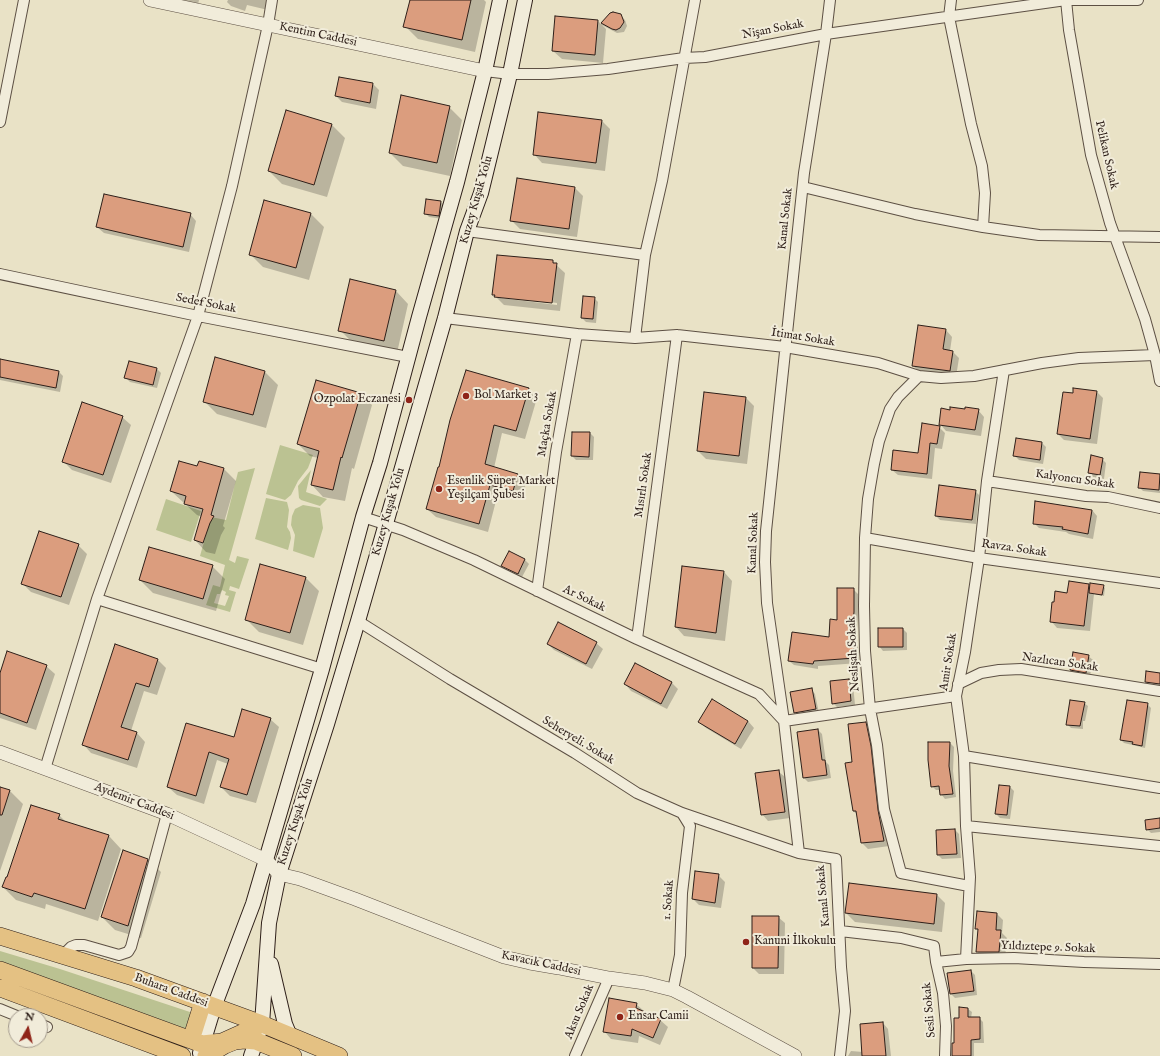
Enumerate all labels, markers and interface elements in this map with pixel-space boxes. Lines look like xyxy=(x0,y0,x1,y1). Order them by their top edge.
street label: Nişan Sokak xyxy=(741,17,805,43)
street label: Kentim Caddesi xyxy=(278,20,358,50)
street label: Pelikan Sokak xyxy=(1091,119,1121,191)
street label: Kuzey Kuşak Yolu xyxy=(458,154,496,246)
street label: Kanal Sokak xyxy=(776,187,796,251)
street label: Sedef Sokak xyxy=(175,291,237,317)
street label: İtimat Sokak xyxy=(770,326,836,350)
place label: Bol Market 3 xyxy=(474,389,538,403)
street label: Maçka Sokak xyxy=(535,390,561,458)
marker: Bol Market 3 xyxy=(461,391,471,401)
place label: Ozpolat Eczanesi xyxy=(314,393,401,407)
marker: Ozpolat Eczanesi xyxy=(404,395,414,405)
street label: Mısırlı Sokak xyxy=(632,451,656,519)
street label: Kuzey Kuşak Yolu xyxy=(370,466,408,558)
street label: Kalyoncu Sokak xyxy=(1034,467,1116,493)
place label: Esenlik Süper Market Yeşilçam Şubesi xyxy=(447,475,555,503)
marker: Esenlik Süper Market Yeşilçam Şubesi xyxy=(434,484,444,494)
street label: Kanal Sokak xyxy=(746,512,762,574)
street label: Ravza. Sokak xyxy=(980,537,1048,561)
street label: Ar Sokak xyxy=(560,583,608,615)
street label: Neslişah Sokak xyxy=(845,616,863,692)
street label: Amir Sokak xyxy=(937,632,961,692)
street label: Nazlıcan Sokak xyxy=(1021,650,1099,676)
street label: Seheryeli. Sokak xyxy=(539,714,617,768)
street label: Kuzey Kuşak Yolu xyxy=(275,776,317,868)
street label: Aydemir Caddesi xyxy=(92,780,176,824)
street label: Kanal Sokak xyxy=(814,865,834,927)
street label: 1. Sokak xyxy=(660,879,678,921)
place label: Kanuni İlkokulu xyxy=(754,935,836,949)
marker: Kanuni İlkokulu xyxy=(741,937,751,947)
street label: Yıldıztepe 9. Sokak xyxy=(1000,939,1096,957)
street label: Kavacık Caddesi xyxy=(500,949,582,979)
street label: Buhara Caddesi xyxy=(132,971,210,1011)
street label: Aksu Sokak xyxy=(562,982,598,1042)
street label: Sesli Sokak xyxy=(920,982,940,1038)
north arrow xyxy=(8,1008,48,1048)
text: N xyxy=(24,1010,35,1025)
place label: Ensar Camii xyxy=(628,1010,689,1024)
marker: Ensar Camii xyxy=(615,1012,625,1022)

